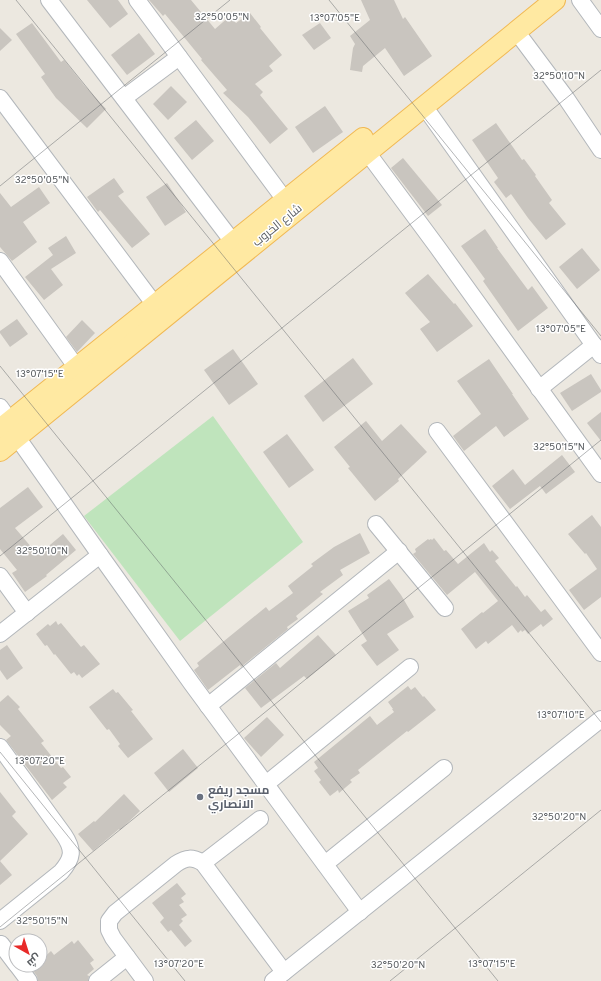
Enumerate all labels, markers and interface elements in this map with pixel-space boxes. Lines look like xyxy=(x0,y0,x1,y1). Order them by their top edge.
text: 32°50'05"N xyxy=(195,11,249,24)
text: 13°07'05"E xyxy=(310,12,360,25)
text: 32°50'10"N xyxy=(533,70,585,83)
text: 32°50'05"N xyxy=(15,174,69,187)
street label: شارع الخروب xyxy=(249,201,306,251)
text: 13°07'05"E xyxy=(536,323,586,336)
text: 13°07'15"E xyxy=(16,368,64,381)
text: 32°50'15"N xyxy=(533,441,585,454)
text: 32°50'10"N xyxy=(16,545,68,558)
text: 13°07'10"E xyxy=(537,709,585,722)
text: 13°07'20"E xyxy=(15,755,65,768)
place label: مسجد ريفع الانصاري xyxy=(208,783,269,814)
marker: مسجد ريفع الانصاري xyxy=(195,792,205,802)
text: 32°50'20"N xyxy=(532,811,586,824)
text: 32°50'15"N xyxy=(16,915,68,928)
north arrow xyxy=(8,933,48,973)
text: ش xyxy=(24,950,44,970)
text: 13°07'20"E xyxy=(154,958,204,971)
text: 13°07'15"E xyxy=(468,958,516,971)
text: 32°50'20"N xyxy=(371,959,425,972)

